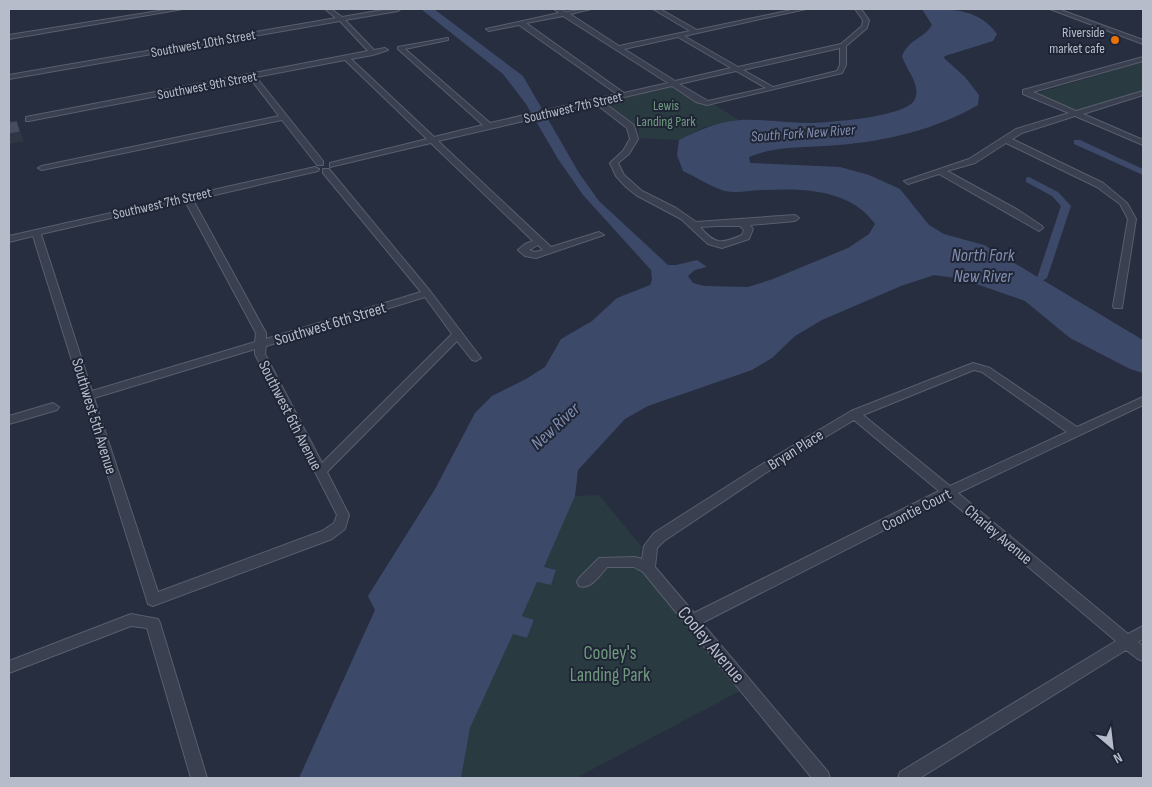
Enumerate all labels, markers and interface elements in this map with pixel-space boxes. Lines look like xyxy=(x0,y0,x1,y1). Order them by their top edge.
place label: Riverside market cafe xyxy=(1049,24,1105,57)
street label: Southwest 10th Street xyxy=(149,26,257,61)
marker: Riverside market cafe xyxy=(1109,34,1121,46)
street label: Southwest 9th Street xyxy=(156,67,258,103)
street label: Southwest 7th Street xyxy=(522,88,624,127)
park label: Lewis Landing Park xyxy=(636,97,696,130)
water label: South Fork New River xyxy=(750,120,856,147)
street label: Southwest 7th Street xyxy=(111,184,213,223)
water label: North Fork New River xyxy=(952,245,1016,287)
street label: Southwest 6th Street xyxy=(272,298,389,350)
street label: Southwest 5th Avenue xyxy=(67,356,120,477)
street label: Southwest 6th Avenue xyxy=(254,358,326,474)
water label: New River xyxy=(527,398,585,454)
street label: Bryan Place xyxy=(764,426,827,475)
street label: Coontie Court xyxy=(879,485,955,536)
street label: Charley Avenue xyxy=(960,501,1036,569)
street label: Cooley Avenue xyxy=(672,602,749,688)
park label: Cooley's Landing Park xyxy=(570,642,651,687)
north arrow xyxy=(1087,722,1137,772)
text: N xyxy=(1111,749,1125,767)

